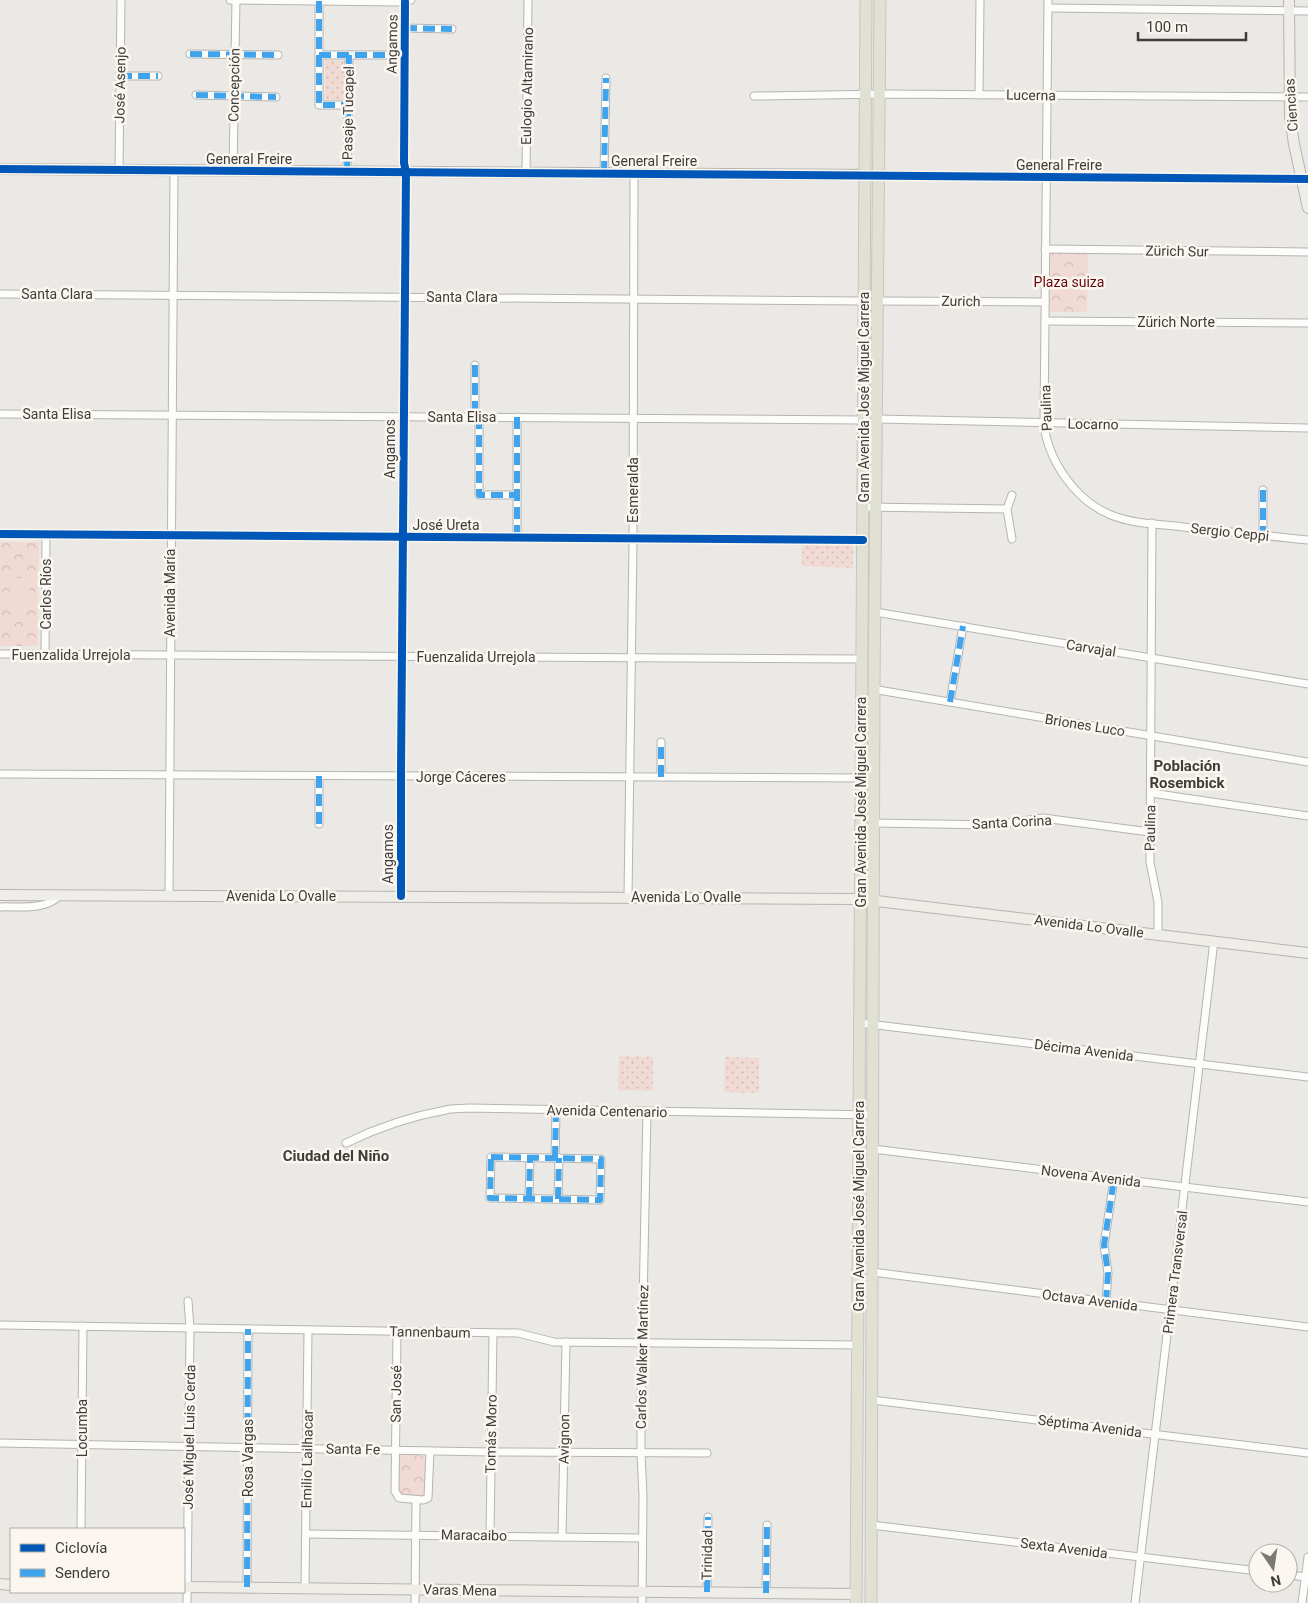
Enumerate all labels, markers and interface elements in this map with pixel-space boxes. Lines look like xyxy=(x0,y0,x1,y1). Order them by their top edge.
scale bar xyxy=(1138,10,1246,42)
street label: Angamos xyxy=(383,14,401,74)
text: 100 m xyxy=(1146,18,1188,36)
street label: Eulogio Altamirano xyxy=(518,27,536,145)
street label: José Asenjo xyxy=(111,47,129,123)
street label: Concepción xyxy=(225,48,243,122)
street label: Pasaje Tucapel xyxy=(339,66,357,160)
street label: Ciencias xyxy=(1281,78,1301,132)
street label: Lucerna xyxy=(1006,87,1056,103)
street label: General Freire xyxy=(206,151,292,167)
street label: General Freire xyxy=(611,153,697,169)
street label: General Freire xyxy=(1016,157,1102,173)
street label: Zürich Sur xyxy=(1145,242,1209,260)
park label: Plaza suiza xyxy=(1034,274,1104,290)
street label: Santa Clara xyxy=(21,286,93,302)
street label: Santa Clara xyxy=(426,289,498,305)
street label: Gran Avenida José Miguel Carrera xyxy=(856,292,872,502)
street label: Zurich xyxy=(941,293,981,309)
street label: Zürich Norte xyxy=(1137,314,1215,330)
street label: Paulina xyxy=(1037,385,1055,431)
street label: Santa Elisa xyxy=(23,406,91,422)
street label: Santa Elisa xyxy=(428,409,496,425)
street label: Locarno xyxy=(1067,416,1119,432)
street label: Angamos xyxy=(382,419,398,479)
street label: Esmeralda xyxy=(625,457,641,523)
street label: José Ureta xyxy=(412,517,480,533)
street label: Sergio Ceppi xyxy=(1190,520,1270,544)
street label: Avenida María xyxy=(162,549,178,637)
street label: Carlos Ríos xyxy=(38,559,54,629)
street label: Carvajal xyxy=(1065,636,1117,660)
street label: Fuenzalida Urrejola xyxy=(11,647,131,663)
street label: Fuenzalida Urrejola xyxy=(416,649,536,665)
street label: Gran Avenida José Miguel Carrera xyxy=(853,697,869,907)
street label: Briones Luco xyxy=(1044,711,1126,739)
district label: Población Rosembick xyxy=(1149,757,1226,792)
street label: Jorge Cáceres xyxy=(416,769,506,785)
street label: Paulina xyxy=(1142,805,1158,851)
street label: Santa Corina xyxy=(972,812,1052,832)
street label: Angamos xyxy=(380,824,396,884)
street label: Avenida Lo Ovalle xyxy=(226,888,336,904)
street label: Avenida Lo Ovalle xyxy=(631,889,741,905)
street label: Avenida Lo Ovalle xyxy=(1033,911,1145,941)
street label: Décima Avenida xyxy=(1033,1036,1135,1064)
street label: Gran Avenida José Miguel Carrera xyxy=(851,1101,867,1311)
street label: Avenida Centenario xyxy=(546,1102,668,1120)
district label: Ciudad del Niño xyxy=(283,1147,389,1165)
street label: Novena Avenida xyxy=(1040,1162,1142,1190)
street label: Primera Transversal xyxy=(1160,1210,1190,1334)
street label: Carlos Walker Martínez xyxy=(633,1285,651,1429)
street label: Octava Avenida xyxy=(1041,1286,1139,1314)
street label: Tannenbaum xyxy=(389,1323,471,1341)
street label: José Miguel Luis Cerda xyxy=(180,1364,198,1510)
street label: San José xyxy=(387,1365,405,1423)
street label: Tomás Moro xyxy=(482,1394,500,1474)
street label: Locumba xyxy=(74,1399,90,1457)
street label: Emilio Lailhacar xyxy=(298,1409,316,1509)
street label: Séptima Avenida xyxy=(1037,1412,1143,1440)
street label: Avignon xyxy=(556,1414,572,1464)
street label: Rosa Vargas xyxy=(240,1419,256,1497)
street label: Santa Fe xyxy=(326,1441,380,1457)
street label: Maracaibo xyxy=(441,1526,507,1544)
legend xyxy=(10,1528,185,1593)
street label: Trinidad xyxy=(699,1530,715,1580)
street label: Sexta Avenida xyxy=(1019,1535,1109,1561)
text: Ciclovía xyxy=(55,1539,108,1557)
north arrow xyxy=(1248,1543,1298,1593)
text: Sendero xyxy=(55,1564,110,1582)
text: N xyxy=(1269,1572,1283,1590)
street label: Varas Mena xyxy=(423,1581,497,1599)

